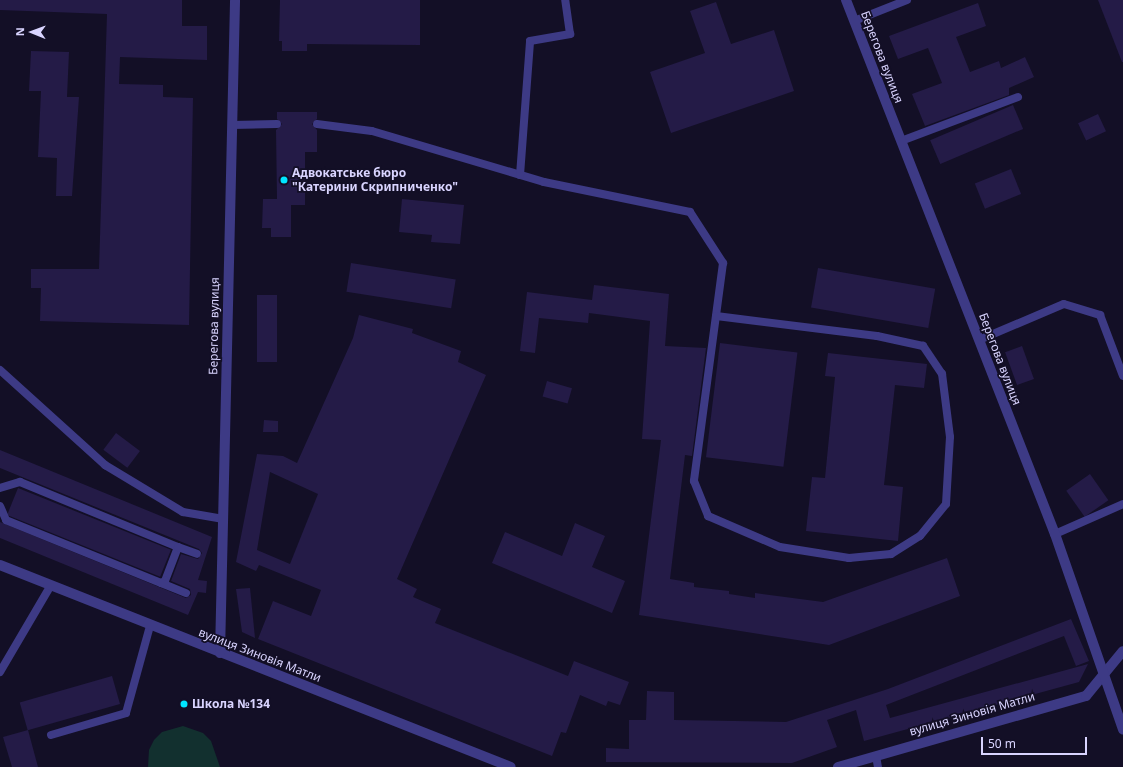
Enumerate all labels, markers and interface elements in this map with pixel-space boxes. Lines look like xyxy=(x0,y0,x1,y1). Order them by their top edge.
street label: Берегова вулиця xyxy=(858,9,906,105)
north arrow xyxy=(12,12,52,52)
text: N xyxy=(12,27,27,36)
place label: Адвокатське бюро "Катерини Скрипниченко" xyxy=(292,166,458,194)
marker: Адвокатське бюро "Катерини Скрипниченко" xyxy=(279,175,289,185)
street label: Берегова вулиця xyxy=(206,277,222,375)
street label: Берегова вулиця xyxy=(976,311,1024,407)
street label: вулиця Зиновія Матли xyxy=(197,625,323,685)
street label: вулиця Зиновія Матли xyxy=(908,689,1036,739)
place label: Школа №134 xyxy=(192,697,270,711)
marker: Школа №134 xyxy=(179,699,189,709)
scale bar xyxy=(983,729,1089,755)
text: 50 m xyxy=(988,735,1016,752)

